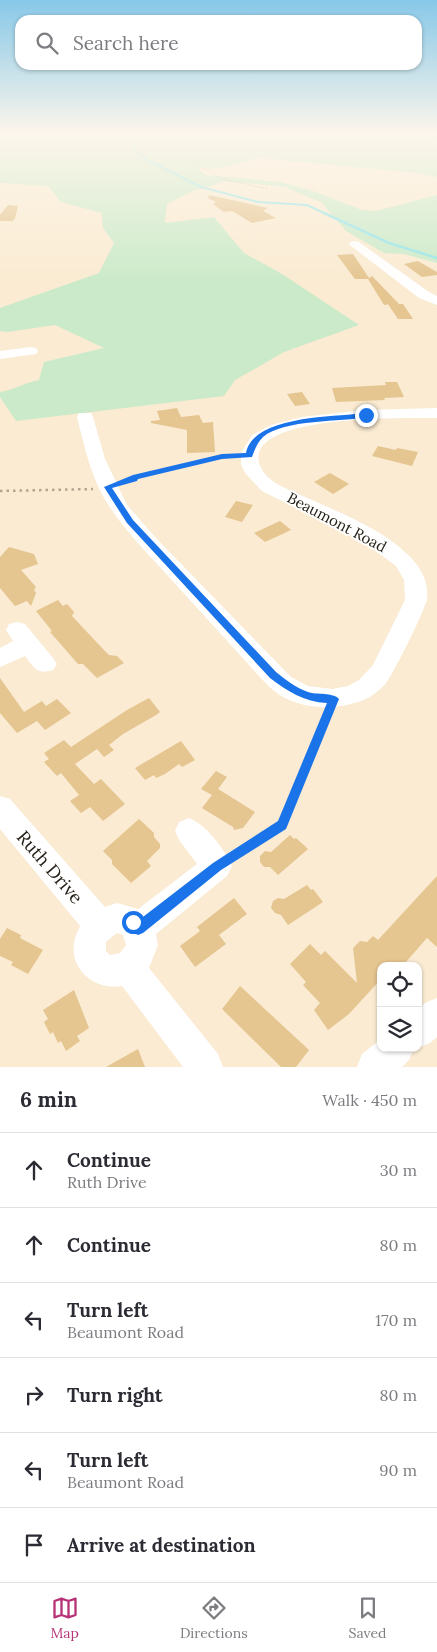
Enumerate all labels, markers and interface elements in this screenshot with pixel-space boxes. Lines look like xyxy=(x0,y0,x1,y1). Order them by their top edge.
search box xyxy=(15,15,422,70)
icon: search xyxy=(33,29,61,57)
text: Search here xyxy=(73,31,179,55)
route end xyxy=(355,404,378,427)
street label: Beaumont Road xyxy=(284,488,390,556)
street label: Ruth Drive xyxy=(12,826,88,909)
route start xyxy=(122,911,145,934)
map controls xyxy=(377,962,422,1052)
button: locate xyxy=(377,962,422,1007)
button: layers xyxy=(377,1007,422,1052)
text: 6 min xyxy=(20,1086,77,1113)
text: Walk · 450 m xyxy=(322,1090,417,1110)
text: Continue xyxy=(67,1148,151,1172)
icon: ahead xyxy=(20,1156,48,1184)
text: 30 m xyxy=(380,1160,417,1180)
text: Ruth Drive xyxy=(67,1172,147,1192)
icon: ahead xyxy=(20,1231,48,1259)
text: Continue xyxy=(67,1233,151,1257)
text: 80 m xyxy=(380,1235,417,1255)
text: Turn left xyxy=(67,1298,148,1322)
icon: left xyxy=(20,1306,48,1334)
text: 170 m xyxy=(375,1310,417,1330)
text: Beaumont Road xyxy=(67,1322,184,1342)
icon: right xyxy=(20,1381,48,1409)
text: Turn right xyxy=(67,1383,163,1407)
text: 80 m xyxy=(380,1385,417,1405)
text: Turn left xyxy=(67,1448,148,1472)
icon: left xyxy=(20,1456,48,1484)
text: 90 m xyxy=(379,1460,417,1480)
text: Beaumont Road xyxy=(67,1472,184,1492)
icon: arrive xyxy=(20,1531,48,1559)
text: Arrive at destination xyxy=(67,1533,256,1557)
tab: Map xyxy=(50,1594,79,1642)
tab: Directions xyxy=(180,1594,248,1642)
tab: Saved xyxy=(349,1594,387,1642)

